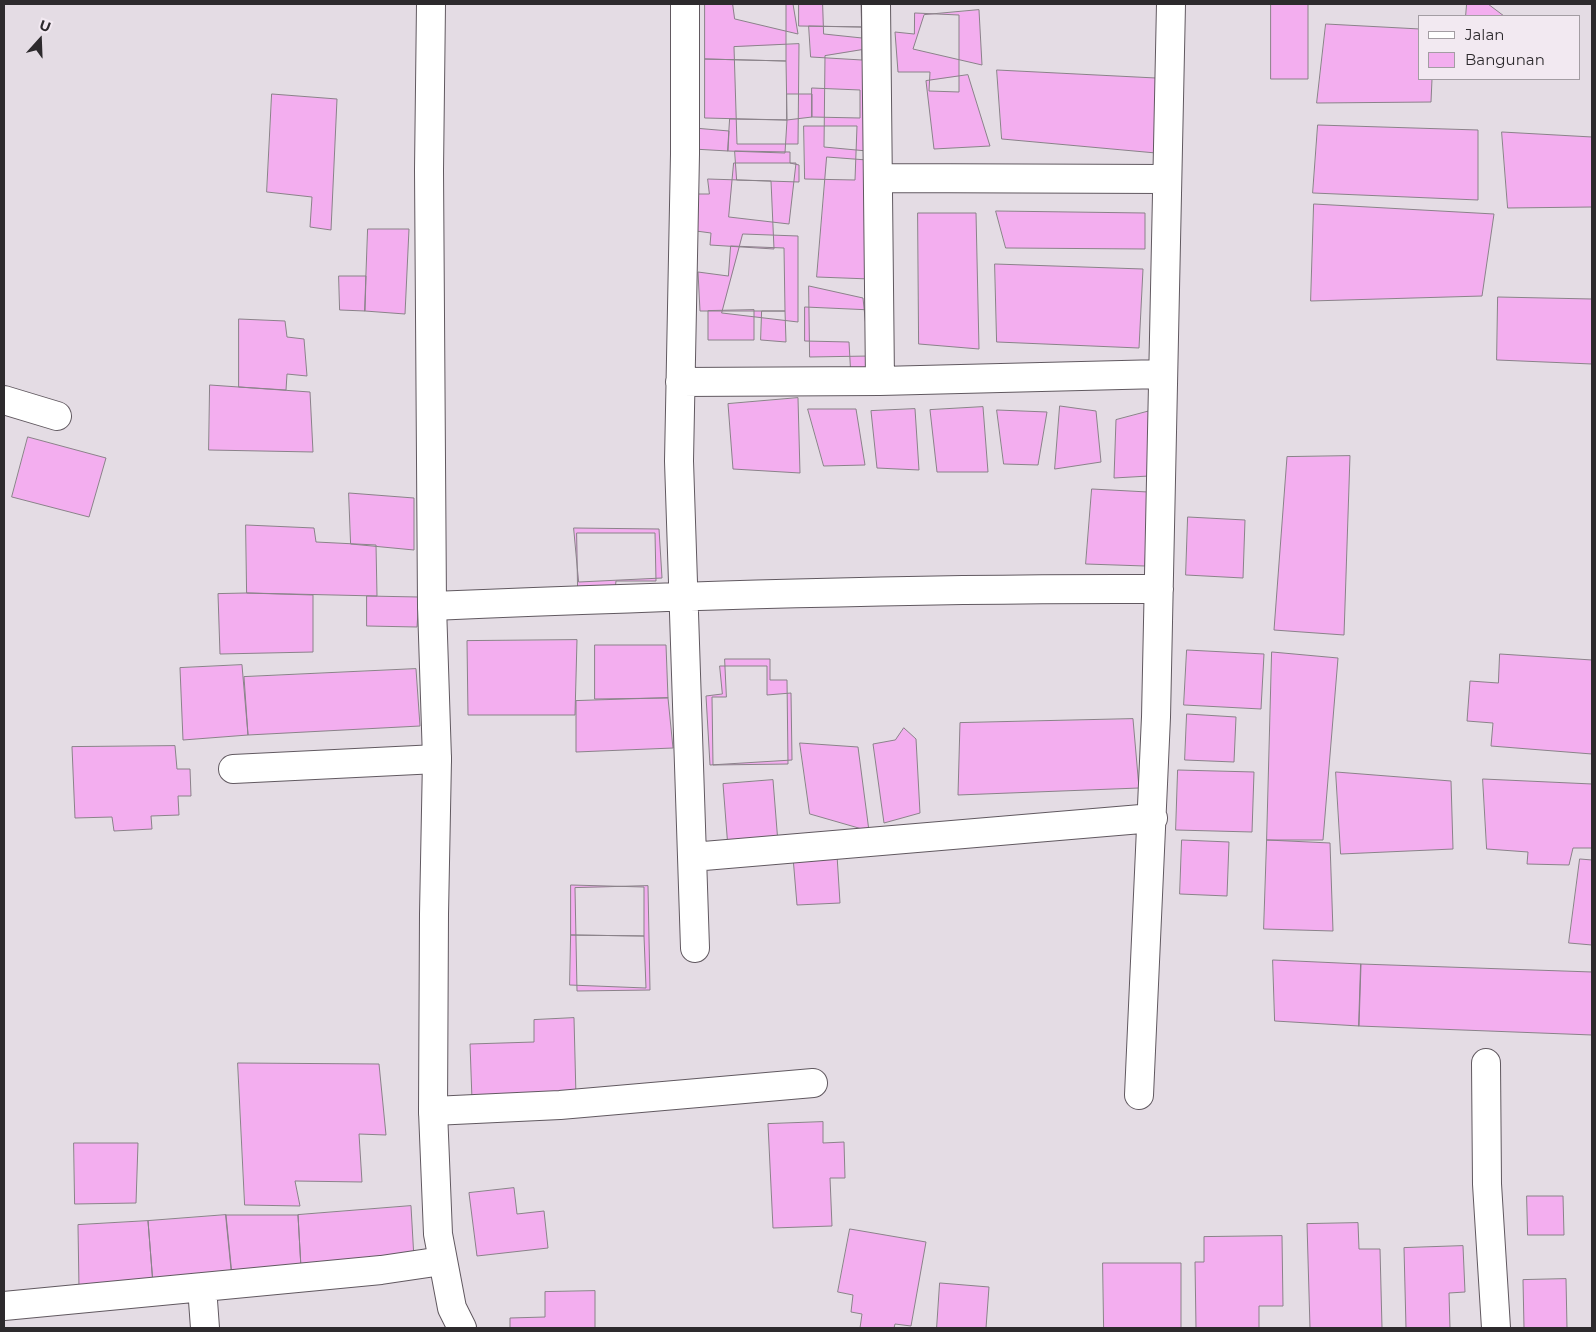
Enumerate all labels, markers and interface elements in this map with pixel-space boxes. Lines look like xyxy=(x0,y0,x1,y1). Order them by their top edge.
north arrow xyxy=(15,15,65,65)
legend xyxy=(1418,15,1581,80)
text: U xyxy=(37,16,53,36)
text: Jalan xyxy=(1465,25,1504,44)
text: Bangunan xyxy=(1465,50,1545,69)

